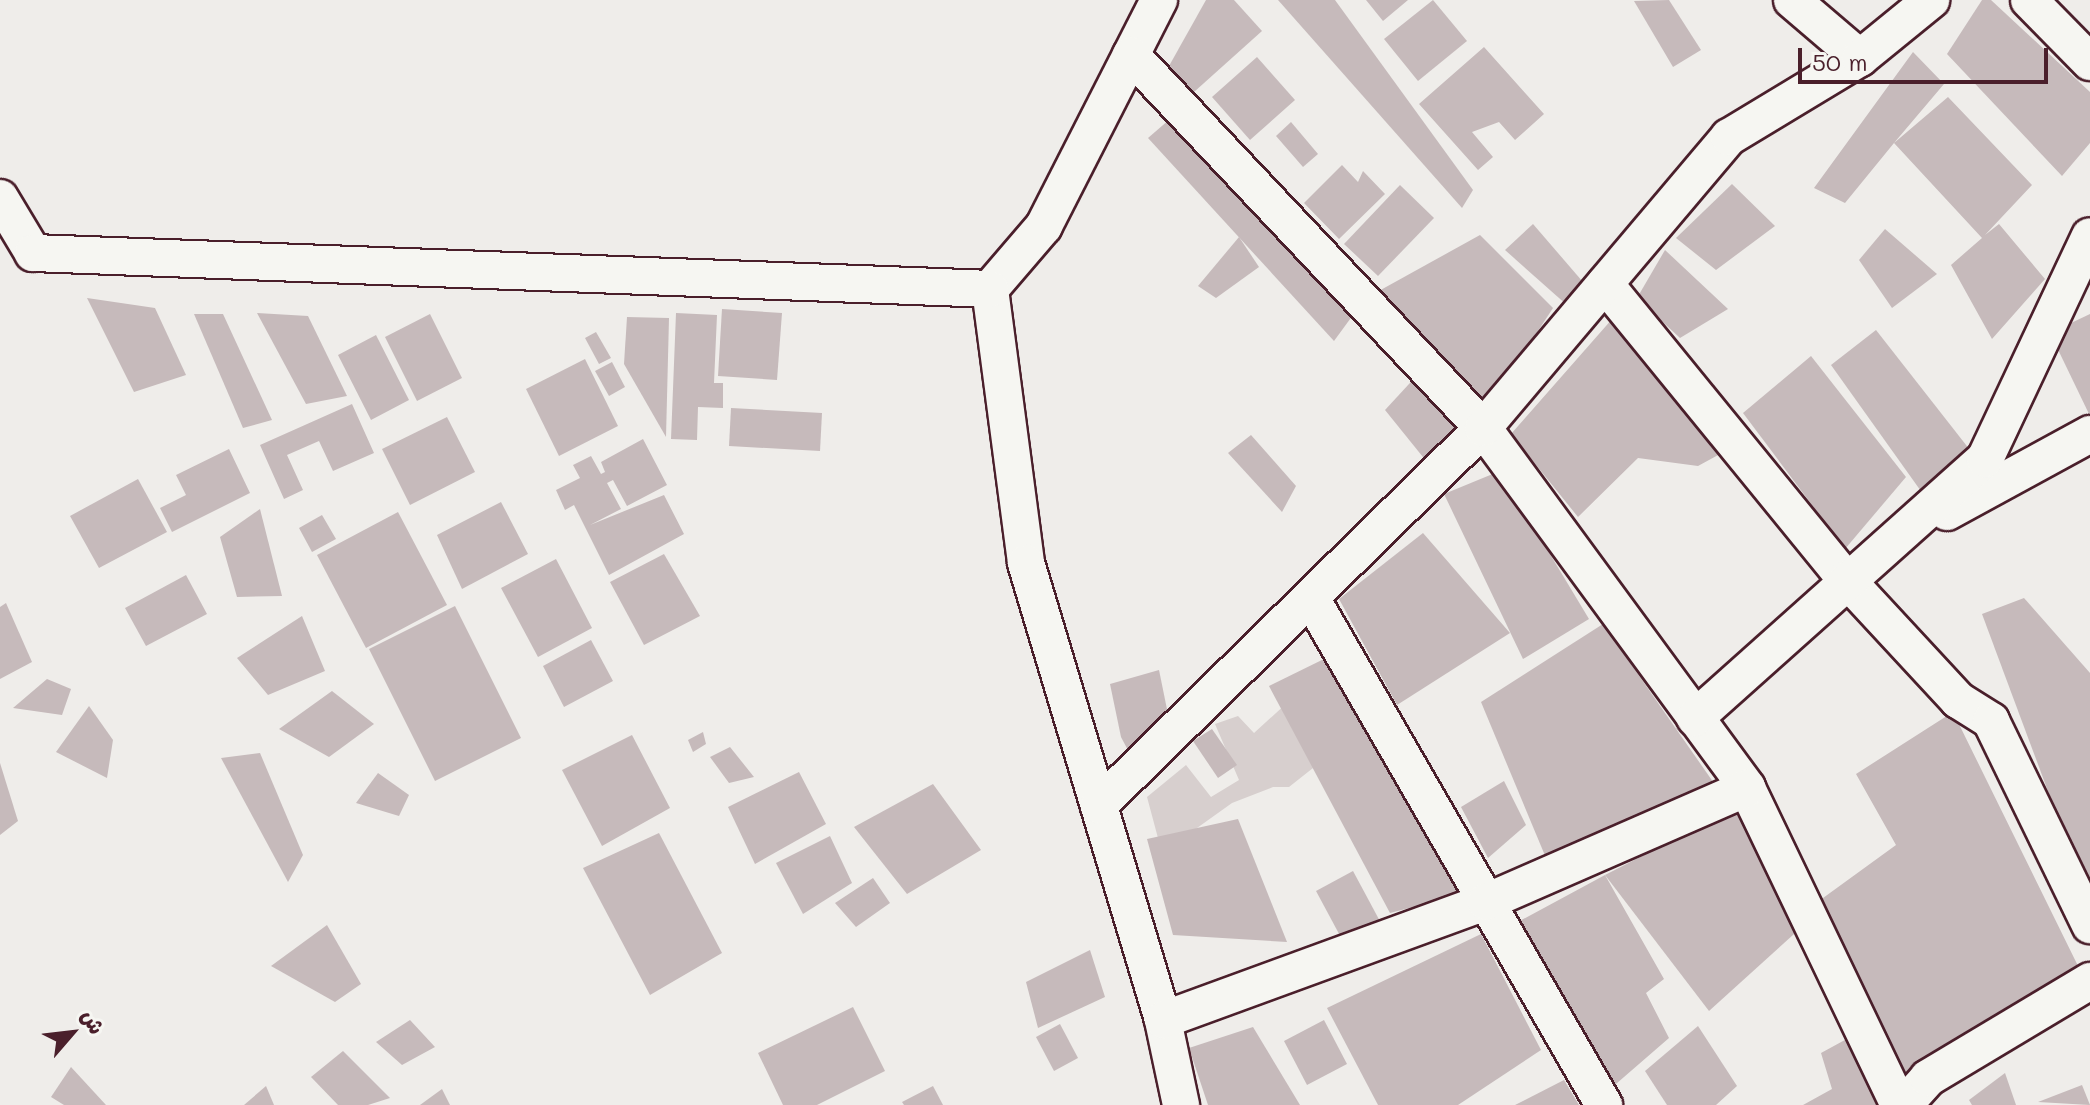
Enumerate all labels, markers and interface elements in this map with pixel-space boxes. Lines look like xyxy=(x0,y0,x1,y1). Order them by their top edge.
scale bar xyxy=(1802,32,2052,82)
text: 50 m xyxy=(1812,46,1868,77)
north arrow xyxy=(32,993,112,1073)
text: ش xyxy=(75,1004,112,1039)

